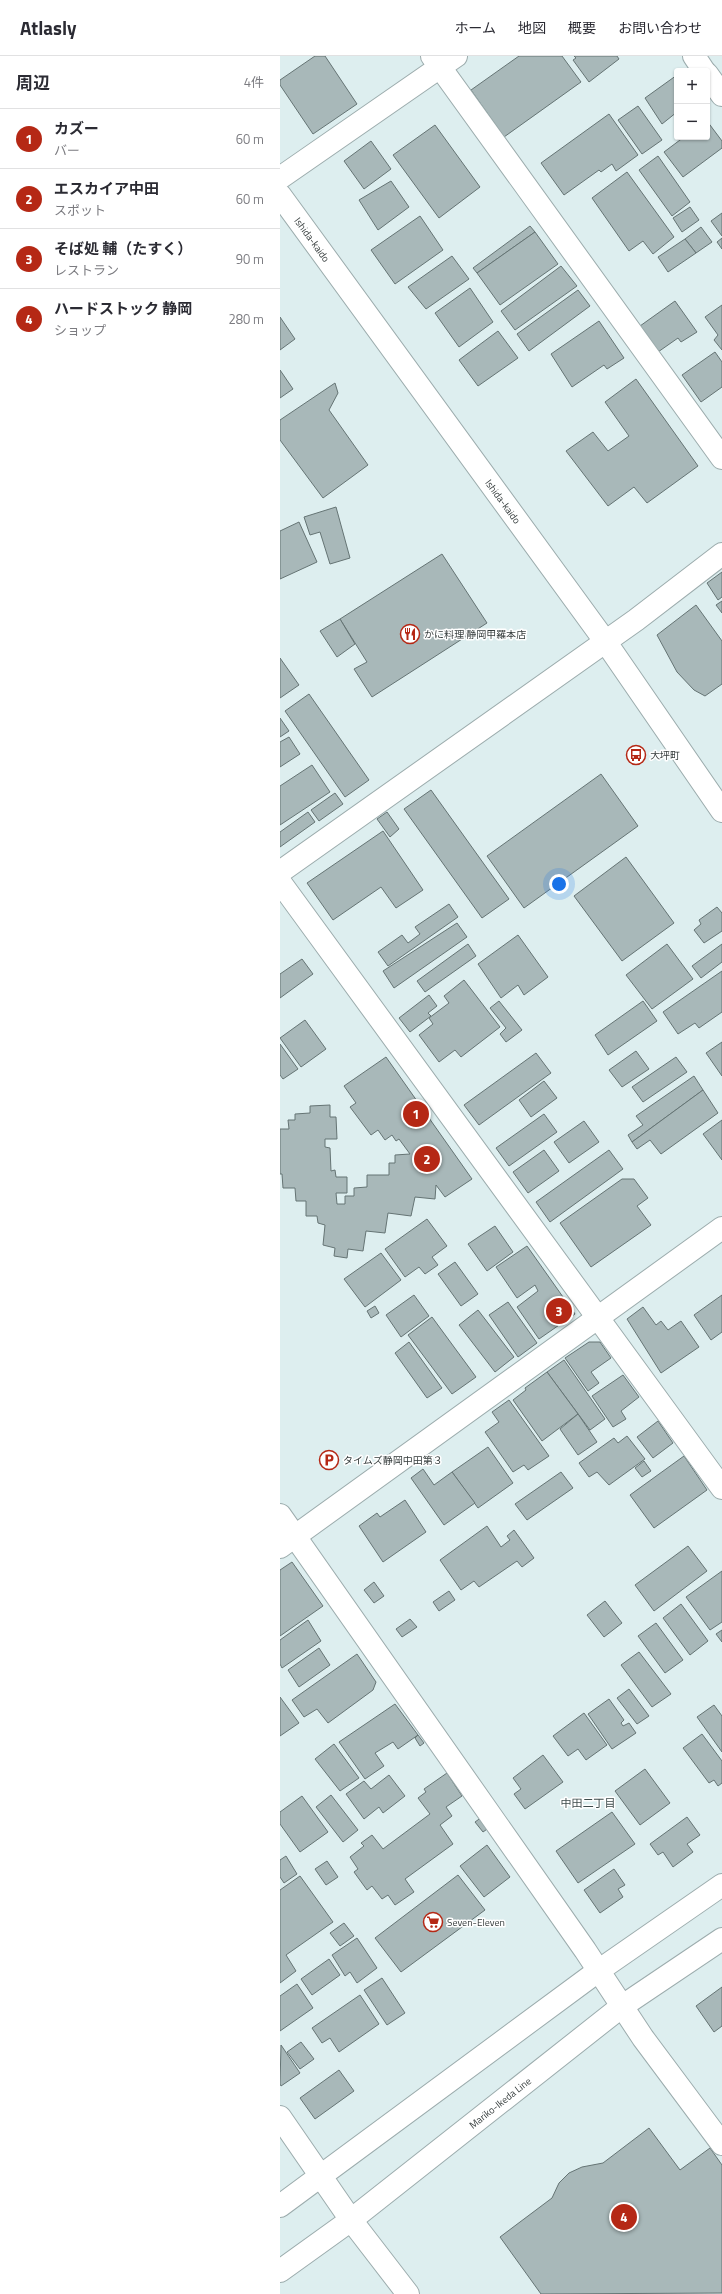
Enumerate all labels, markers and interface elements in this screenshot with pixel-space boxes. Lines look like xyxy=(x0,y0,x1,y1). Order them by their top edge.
text: Atlasly xyxy=(20,13,77,42)
text: ホーム xyxy=(454,17,496,38)
text: 地図 xyxy=(518,17,546,38)
text: 概要 xyxy=(568,17,596,38)
text: お問い合わせ xyxy=(618,17,702,38)
map controls xyxy=(674,68,710,140)
button: + xyxy=(674,68,710,104)
text: 周辺 xyxy=(16,70,50,96)
text: 4件 xyxy=(244,72,264,92)
button: − xyxy=(674,104,710,140)
text: カズー xyxy=(54,117,99,140)
text: 1 xyxy=(25,129,33,149)
text: 60 m xyxy=(236,129,264,149)
text: バー xyxy=(54,140,80,160)
text: エスカイア中田 xyxy=(54,177,159,200)
text: 2 xyxy=(25,189,33,209)
text: 60 m xyxy=(236,189,264,209)
text: スポット xyxy=(54,200,106,220)
street label: Ishida-kaido xyxy=(291,214,334,265)
text: そば処 輔（たすく） xyxy=(54,237,192,260)
text: 3 xyxy=(25,249,33,269)
text: 90 m xyxy=(236,249,264,269)
text: レストラン xyxy=(54,260,119,280)
text: ハードストック 静岡 xyxy=(54,297,192,320)
text: 4 xyxy=(25,309,33,329)
text: 280 m xyxy=(228,309,264,329)
text: ショップ xyxy=(54,320,106,340)
street label: Ishida-kaido xyxy=(482,476,525,527)
restaurant icon: かに料理 静岡甲羅本店 xyxy=(399,623,421,645)
place label: かに料理 静岡甲羅本店 xyxy=(424,627,526,642)
bus stop icon: 大坪町 xyxy=(625,744,647,766)
place label: 大坪町 xyxy=(650,748,680,763)
your location xyxy=(549,874,569,894)
pin: 1 xyxy=(403,1099,429,1129)
pin: 2 xyxy=(414,1144,440,1174)
pin: 3 xyxy=(546,1296,572,1326)
parking icon: タイムズ静岡中田第３ xyxy=(318,1449,340,1471)
place label: タイムズ静岡中田第３ xyxy=(343,1453,443,1468)
district label: 中田二丁目 xyxy=(561,1795,616,1811)
supermarket icon: Seven-Eleven xyxy=(422,1911,444,1933)
place label: Seven-Eleven xyxy=(447,1915,505,1930)
street label: Mariko-Ikeda Line xyxy=(466,2073,534,2132)
pin: 4 xyxy=(611,2202,637,2232)

